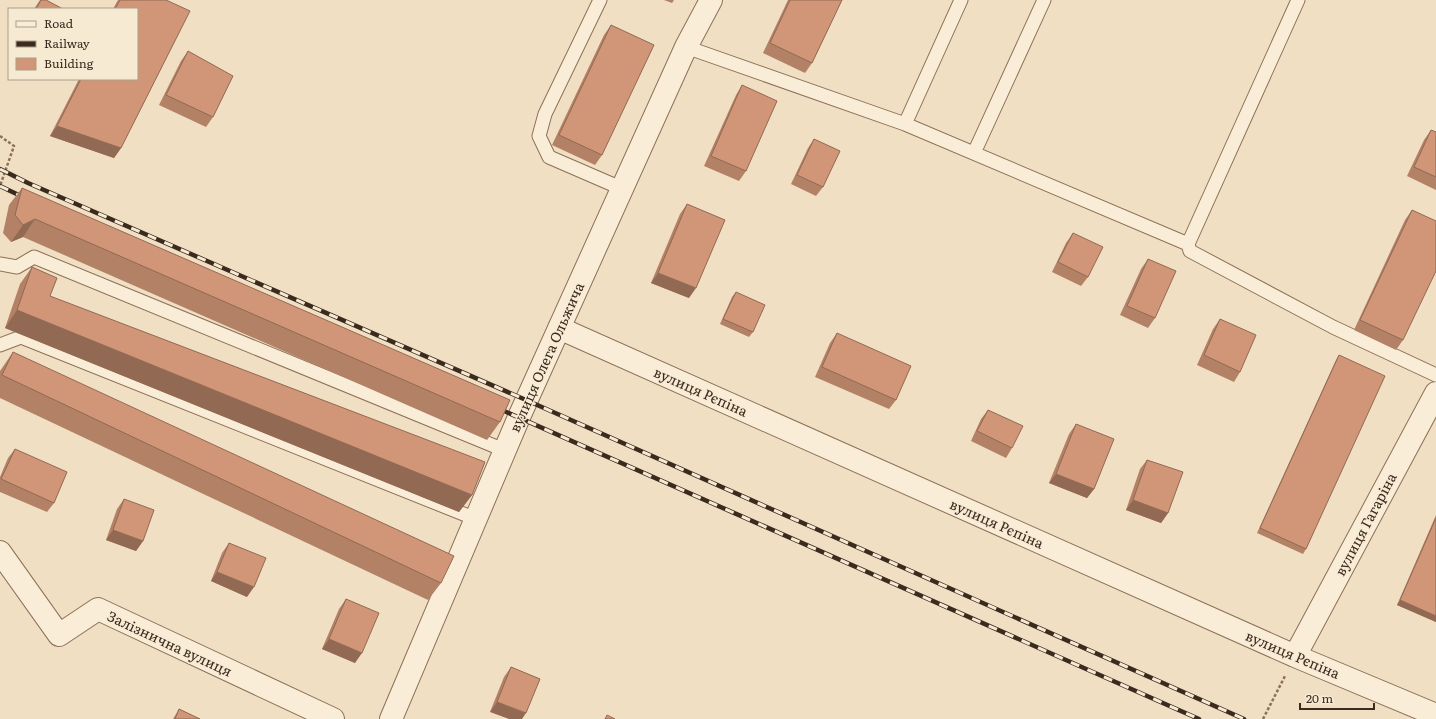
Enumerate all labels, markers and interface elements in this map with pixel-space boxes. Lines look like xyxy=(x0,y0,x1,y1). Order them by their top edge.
legend xyxy=(8,8,138,80)
text: Road xyxy=(44,14,74,32)
text: Railway xyxy=(44,34,90,52)
text: Building xyxy=(44,54,94,72)
street label: вулиця Олега Ольжича xyxy=(504,278,588,435)
street label: вулиця Рєпіна xyxy=(651,361,751,421)
street label: вулиця Гагаріна xyxy=(1329,468,1401,579)
street label: вулиця Рєпіна xyxy=(947,493,1047,553)
street label: Залізнична вулиця xyxy=(104,605,236,681)
street label: вулиця Рєпіна xyxy=(1243,625,1344,683)
scale bar xyxy=(1300,685,1374,711)
text: 20 m xyxy=(1306,689,1333,707)

